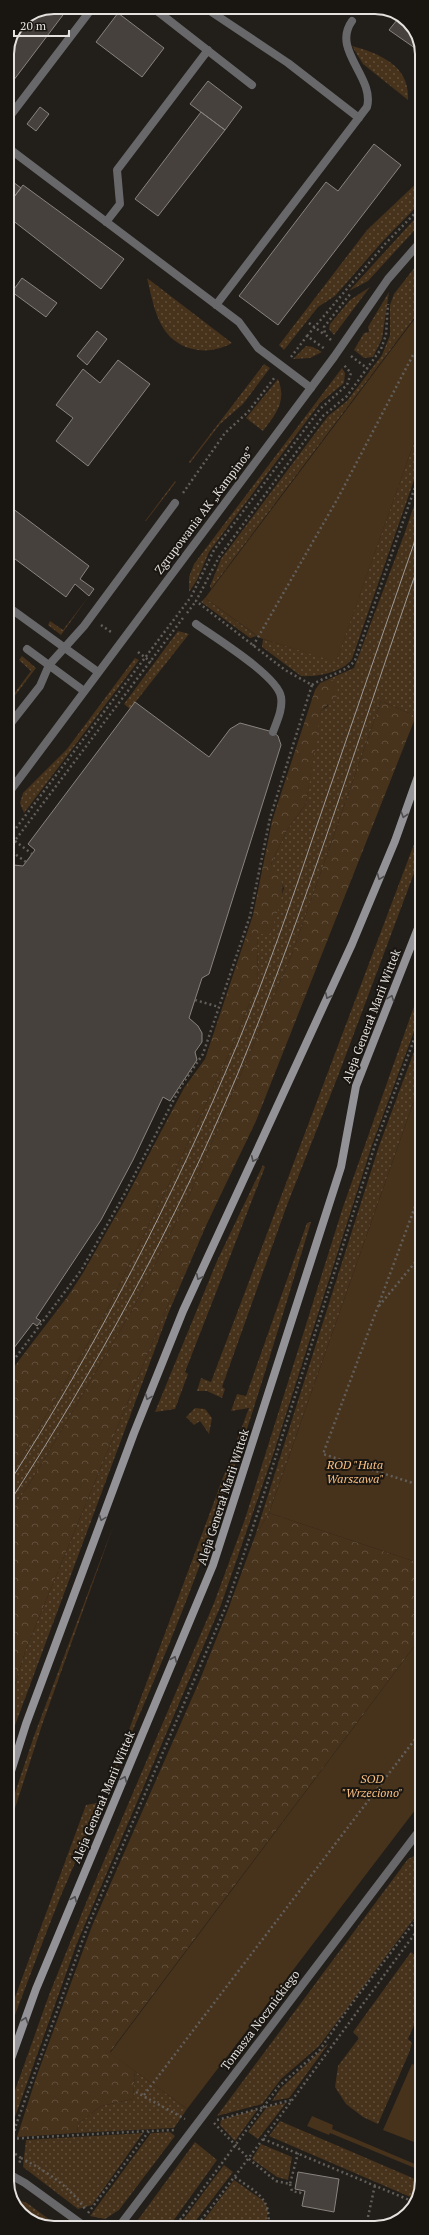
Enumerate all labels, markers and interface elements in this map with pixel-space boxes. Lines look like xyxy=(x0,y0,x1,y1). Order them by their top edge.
scale bar xyxy=(14,12,69,38)
text: 20 m xyxy=(20,18,47,33)
street label: Zgrupowania AK „Kampinos” xyxy=(151,443,257,577)
one-way arrow xyxy=(400,811,408,818)
one-way arrow xyxy=(377,872,385,880)
street label: Aleja Generał Marii Wittek xyxy=(338,946,404,1085)
one-way arrow xyxy=(325,992,333,999)
one-way arrow xyxy=(386,994,394,1001)
one-way arrow xyxy=(251,1155,259,1163)
one-way arrow xyxy=(196,1273,204,1280)
one-way arrow xyxy=(145,1393,153,1400)
street label: Aleja Generał Marii Wittek xyxy=(194,1426,252,1567)
park label: ROD "Huta Warszawa" xyxy=(326,1457,384,1486)
one-way arrow xyxy=(99,1515,107,1522)
one-way arrow xyxy=(169,1656,177,1664)
street label: Aleja Generał Marii Wittek xyxy=(68,1728,138,1865)
park label: SOD "Wrzeciono" xyxy=(342,1771,402,1800)
one-way arrow xyxy=(119,1776,127,1784)
one-way arrow xyxy=(69,1896,77,1903)
street label: Tomasza Nocznickiego xyxy=(217,1967,303,2073)
one-way arrow xyxy=(20,2016,29,2023)

